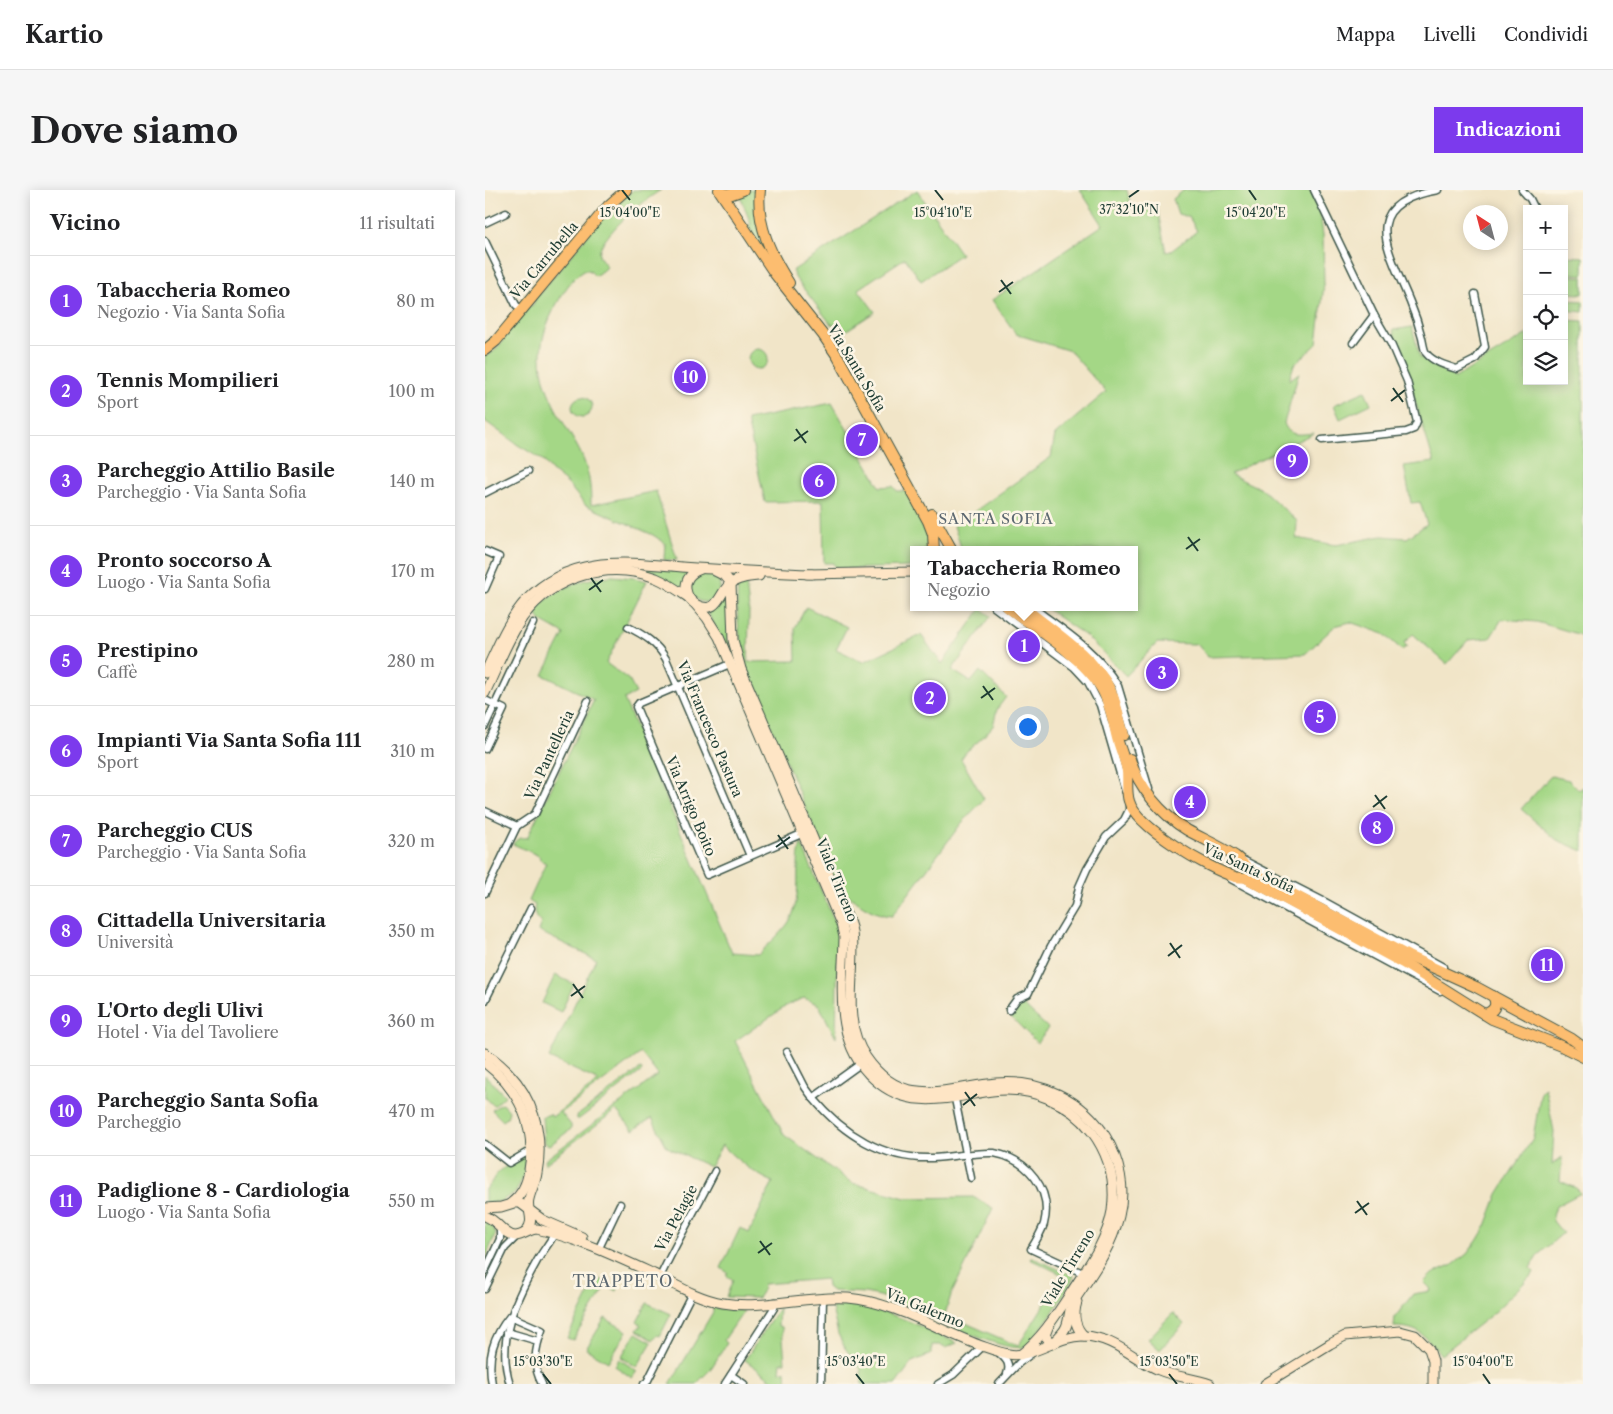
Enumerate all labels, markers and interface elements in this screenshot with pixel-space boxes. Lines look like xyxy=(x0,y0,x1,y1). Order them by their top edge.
text: Kartio xyxy=(25,20,103,49)
text: Mappa xyxy=(1336,24,1395,46)
text: Livelli xyxy=(1423,24,1476,46)
text: Condividi xyxy=(1504,24,1588,46)
button: Indicazioni xyxy=(1434,107,1583,153)
text: Dove siamo xyxy=(30,109,238,152)
text: 37°32'10"N xyxy=(1099,202,1159,217)
text: 15°04'00"E xyxy=(600,205,660,220)
text: 15°04'10"E xyxy=(914,205,972,220)
text: 15°04'20"E xyxy=(1226,205,1286,220)
north arrow xyxy=(1463,205,1508,250)
map controls xyxy=(1523,205,1568,385)
button: + xyxy=(1523,205,1568,250)
text: Vicino xyxy=(50,210,120,235)
text: 11 risultati xyxy=(359,213,435,233)
street label: Via Carrubella xyxy=(506,217,582,303)
button: − xyxy=(1523,250,1568,295)
text: Tabaccheria Romeo xyxy=(97,279,290,302)
text: 1 xyxy=(62,291,70,311)
text: 80 m xyxy=(396,291,435,311)
button: locate xyxy=(1523,295,1568,340)
text: Negozio · Via Santa Sofia xyxy=(97,302,285,322)
street label: Via Santa Sofia xyxy=(823,320,890,416)
button: layers xyxy=(1523,340,1568,385)
pin: 10 xyxy=(674,358,706,396)
text: Tennis Mompilieri xyxy=(97,369,279,392)
text: 2 xyxy=(61,381,71,401)
text: 100 m xyxy=(389,381,435,401)
text: Sport xyxy=(97,392,139,412)
pin: 7 xyxy=(846,421,878,459)
pin: 9 xyxy=(1276,442,1308,480)
text: Parcheggio Attilio Basile xyxy=(97,459,335,482)
pin: 6 xyxy=(803,462,835,500)
text: 3 xyxy=(61,471,71,491)
text: 140 m xyxy=(390,471,435,491)
text: Parcheggio · Via Santa Sofia xyxy=(97,482,307,502)
district label: SANTA SOFIA xyxy=(938,509,1054,528)
popup xyxy=(910,546,1138,611)
text: Pronto soccorso A xyxy=(97,549,271,572)
text: Tabaccheria Romeo xyxy=(927,557,1121,580)
text: 4 xyxy=(61,561,71,581)
text: 170 m xyxy=(391,561,435,581)
text: Luogo · Via Santa Sofia xyxy=(97,572,271,592)
text: Negozio xyxy=(927,580,990,600)
pin: 1 xyxy=(1008,627,1040,665)
text: Prestipino xyxy=(97,639,198,662)
text: 5 xyxy=(62,651,70,671)
text: 280 m xyxy=(387,651,435,671)
pin: 3 xyxy=(1146,654,1178,692)
street label: Via Francesco Pastura xyxy=(673,657,747,801)
text: Caffè xyxy=(97,662,138,682)
pin: 2 xyxy=(914,679,946,717)
pin: 5 xyxy=(1304,698,1336,736)
street label: Via Pantelleria xyxy=(520,707,578,804)
your location xyxy=(1015,714,1041,740)
text: Impianti Via Santa Sofia 111 xyxy=(97,729,361,752)
text: 6 xyxy=(61,741,71,761)
text: 310 m xyxy=(390,741,435,761)
text: Sport xyxy=(97,752,139,772)
street label: Via Arrigo Boito xyxy=(661,752,720,859)
pin: 4 xyxy=(1174,783,1206,821)
pin: 8 xyxy=(1361,809,1393,847)
text: Parcheggio CUS xyxy=(97,819,253,842)
text: 7 xyxy=(62,831,70,851)
text: 320 m xyxy=(388,831,435,851)
street label: Viale Tirreno xyxy=(812,835,862,924)
street label: Via Santa Sofia xyxy=(1200,839,1298,897)
text: Parcheggio · Via Santa Sofia xyxy=(97,842,307,862)
text: Cittadella Universitaria xyxy=(97,909,326,932)
text: 8 xyxy=(61,921,71,941)
text: 350 m xyxy=(388,921,435,941)
text: Università xyxy=(97,932,174,952)
pin: 11 xyxy=(1531,946,1563,984)
text: L'Orto degli Ulivi xyxy=(97,999,263,1022)
text: 9 xyxy=(61,1011,71,1031)
text: 360 m xyxy=(388,1011,435,1031)
text: Hotel · Via del Tavoliere xyxy=(97,1022,279,1042)
text: Parcheggio Santa Sofia xyxy=(97,1089,318,1112)
text: 10 xyxy=(57,1101,75,1121)
text: 470 m xyxy=(389,1101,435,1121)
text: Parcheggio xyxy=(97,1112,181,1132)
text: Padiglione 8 - Cardiologia xyxy=(97,1179,350,1202)
street label: Via Pelagie xyxy=(650,1181,701,1255)
text: 11 xyxy=(59,1191,73,1211)
text: 550 m xyxy=(388,1191,435,1211)
text: Luogo · Via Santa Sofia xyxy=(97,1202,271,1222)
street label: Viale Tirreno xyxy=(1037,1225,1098,1311)
district label: TRAPPETO xyxy=(573,1271,673,1291)
street label: Via Galermo xyxy=(882,1284,967,1332)
text: 15°03'30"E xyxy=(513,1354,573,1369)
text: 15°03'40"E xyxy=(827,1354,886,1369)
text: 15°03'50"E xyxy=(1139,1354,1199,1369)
text: 15°04'00"E xyxy=(1453,1354,1513,1369)

